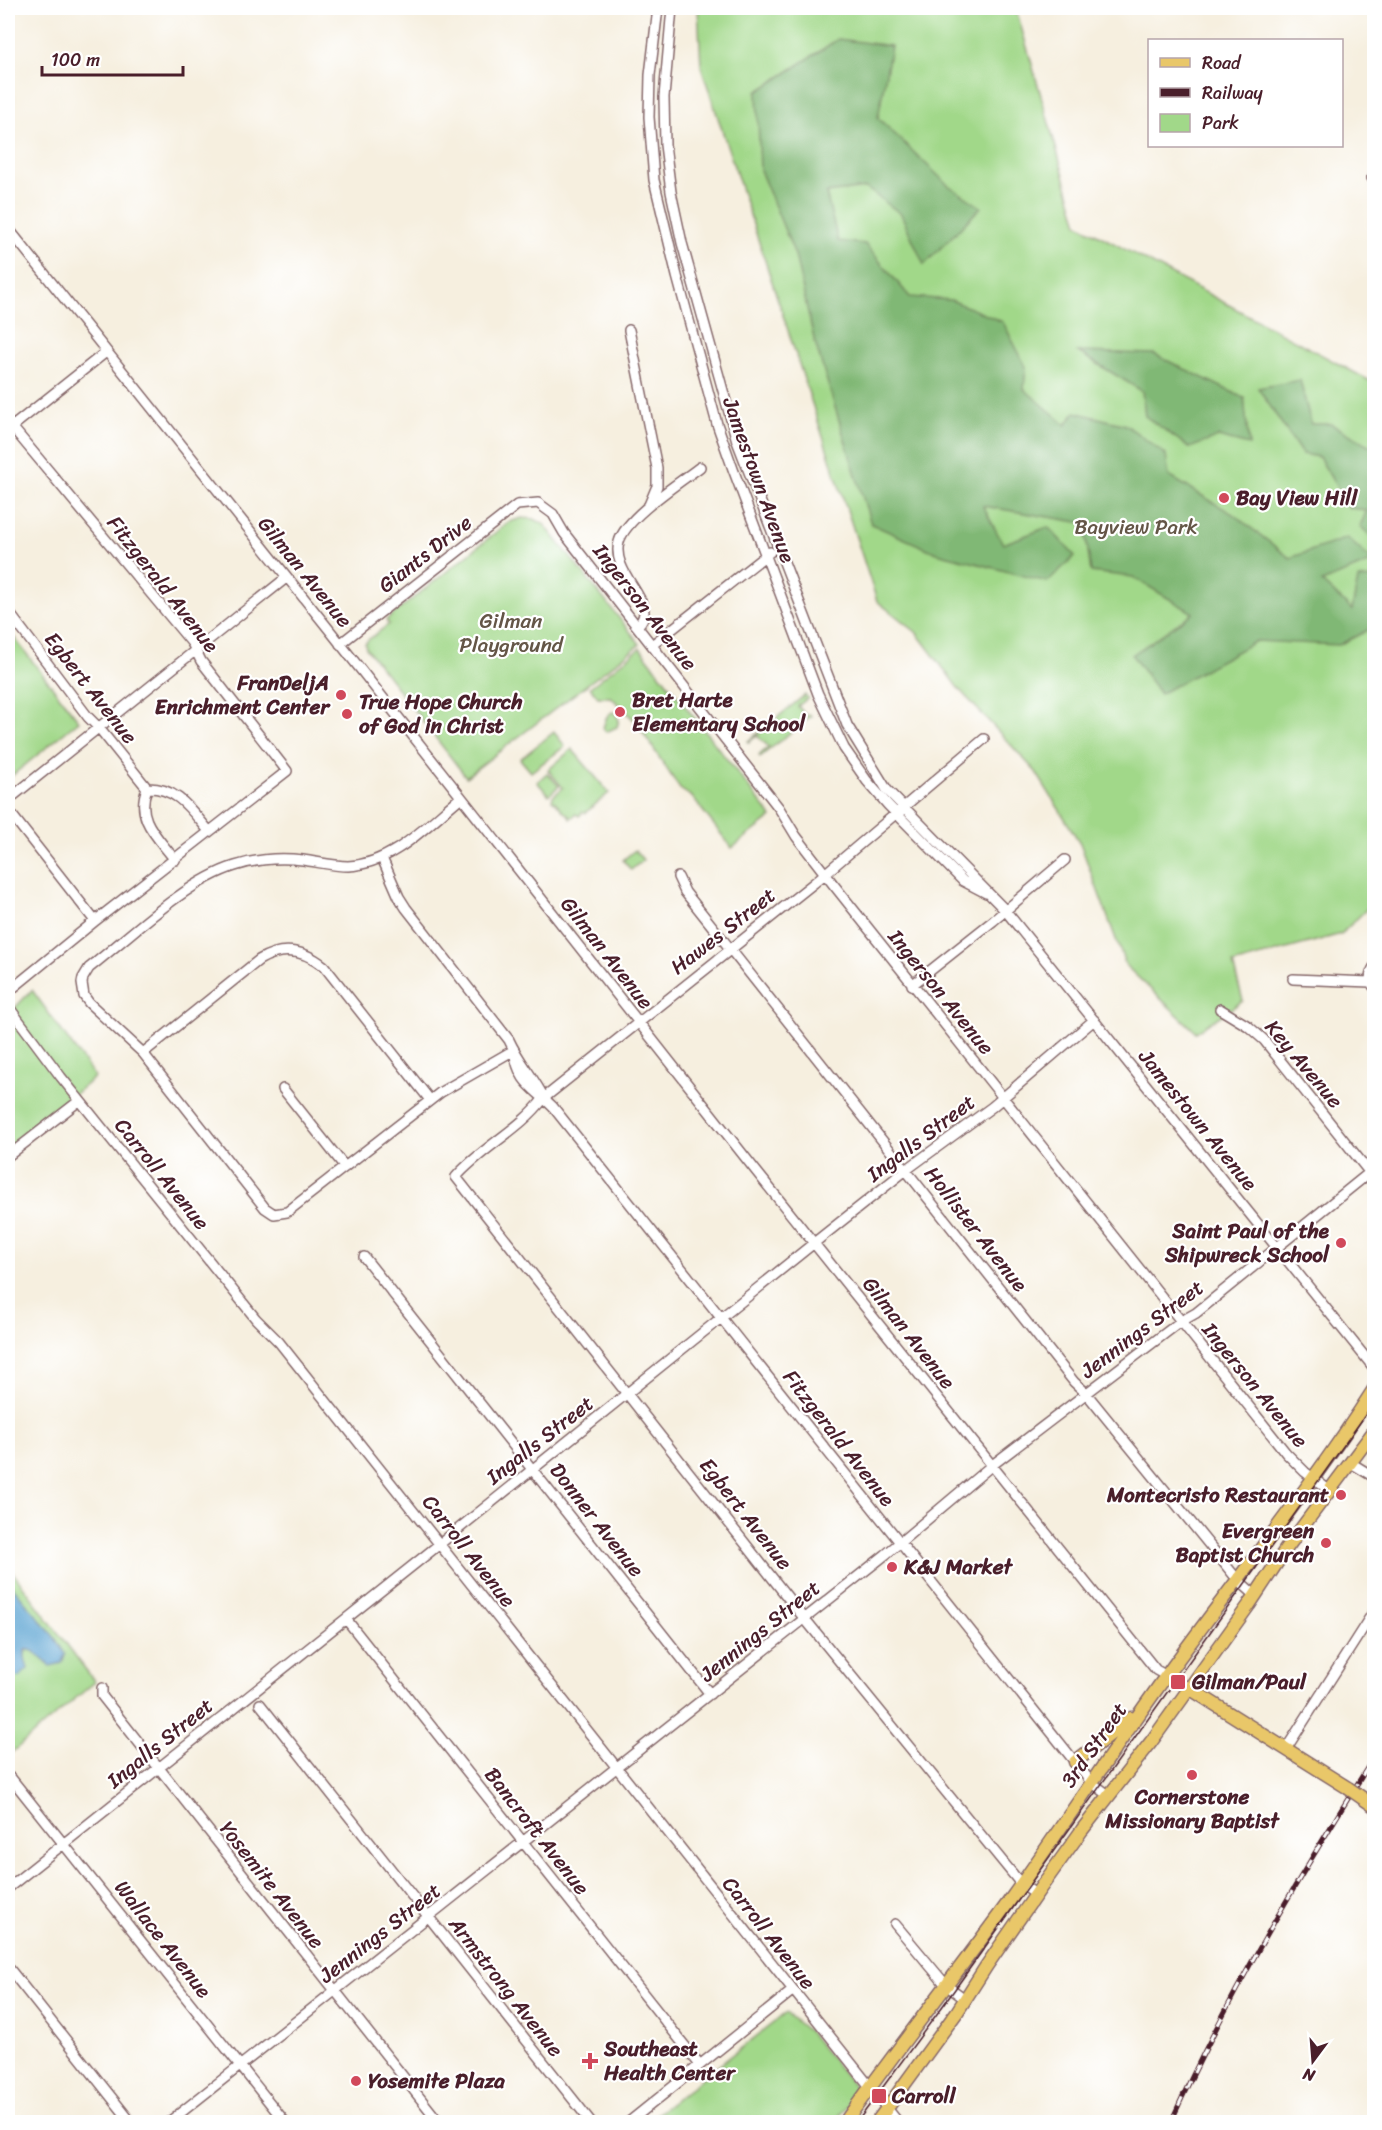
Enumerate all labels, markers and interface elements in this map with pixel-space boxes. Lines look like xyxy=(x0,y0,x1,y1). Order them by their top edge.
scale bar xyxy=(42,39,183,77)
legend xyxy=(1148,39,1343,147)
text: 100 m xyxy=(51,44,100,76)
text: Road xyxy=(1202,47,1242,79)
text: Railway xyxy=(1202,77,1264,109)
text: Park xyxy=(1202,107,1239,139)
street label: Jamestown Avenue xyxy=(711,391,807,568)
place label: Bay View Hill xyxy=(1236,479,1358,517)
marker: Bay View Hill xyxy=(1217,491,1231,505)
street label: Giants Drive xyxy=(369,505,481,603)
street label: Fitzgerald Avenue xyxy=(97,507,229,661)
street label: Gilman Avenue xyxy=(248,507,363,637)
park label: Bayview Park xyxy=(1074,508,1198,546)
street label: Ingerson Avenue xyxy=(582,534,707,679)
park label: Gilman Playground xyxy=(459,602,565,664)
street label: Egbert Avenue xyxy=(34,623,148,753)
place label: FranDeljA Enrichment Center xyxy=(155,664,331,726)
place label: Bret Harte Elementary School xyxy=(632,681,806,743)
place label: True Hope Church of God in Christ xyxy=(359,683,522,745)
marker: FranDeljA Enrichment Center xyxy=(334,688,348,702)
marker: Bret Harte Elementary School xyxy=(613,705,627,719)
marker: True Hope Church of God in Christ xyxy=(340,707,354,721)
street label: Hawes Street xyxy=(662,877,784,985)
street label: Gilman Avenue xyxy=(550,888,664,1018)
street label: Ingerson Avenue xyxy=(877,920,1004,1064)
street label: Key Avenue xyxy=(1255,1011,1353,1118)
street label: Jamestown Avenue xyxy=(1128,1040,1268,1200)
street label: Ingalls Street xyxy=(857,1084,984,1193)
street label: Carroll Avenue xyxy=(104,1109,220,1239)
street label: Hollister Avenue xyxy=(914,1157,1038,1301)
place label: Saint Paul of the Shipwreck School xyxy=(1164,1212,1330,1274)
marker: Saint Paul of the Shipwreck School xyxy=(1334,1236,1348,1250)
street label: Gilman Avenue xyxy=(852,1268,966,1398)
street label: Jennings Street xyxy=(1071,1270,1212,1389)
street label: Ingerson Avenue xyxy=(1191,1313,1318,1457)
street label: Fitzgerald Avenue xyxy=(773,1361,905,1515)
street label: Ingalls Street xyxy=(477,1385,602,1495)
street label: Egbert Avenue xyxy=(689,1449,803,1579)
street label: Donner Avenue xyxy=(540,1454,655,1586)
place label: Montecristo Restaurant xyxy=(1106,1476,1330,1514)
street label: Carroll Avenue xyxy=(412,1486,526,1616)
marker: Montecristo Restaurant xyxy=(1334,1488,1348,1502)
place label: Evergreen Baptist Church xyxy=(1175,1512,1315,1574)
marker: Evergreen Baptist Church xyxy=(1319,1536,1333,1550)
place label: K&J Market xyxy=(903,1548,1013,1586)
marker: K&J Market xyxy=(885,1560,899,1574)
street label: Jennings Street xyxy=(690,1570,829,1693)
place label: Gilman/Paul xyxy=(1191,1663,1307,1701)
marker: Gilman/Paul xyxy=(1169,1673,1187,1691)
street label: Ingalls Street xyxy=(97,1688,222,1799)
street label: 3rd Street xyxy=(1050,1694,1138,1796)
street label: Bancroft Avenue xyxy=(474,1758,600,1904)
marker: Cornerstone Missionary Baptist xyxy=(1185,1768,1199,1782)
place label: Cornerstone Missionary Baptist xyxy=(1104,1778,1280,1840)
street label: Yosemite Avenue xyxy=(209,1812,335,1958)
street label: Carroll Avenue xyxy=(712,1868,826,1998)
street label: Wallace Avenue xyxy=(104,1871,222,2007)
street label: Jennings Street xyxy=(310,1873,450,1994)
street label: Armstrong Avenue xyxy=(438,1907,574,2066)
place label: Southeast Health Center xyxy=(603,2030,736,2092)
north arrow xyxy=(1283,2031,1343,2091)
marker: Southeast Health Center xyxy=(581,2052,599,2070)
text: N xyxy=(1299,2059,1319,2091)
place label: Yosemite Plaza xyxy=(368,2062,505,2100)
marker: Yosemite Plaza xyxy=(349,2074,363,2088)
place label: Carroll xyxy=(891,2077,957,2115)
marker: Carroll xyxy=(870,2087,888,2105)

